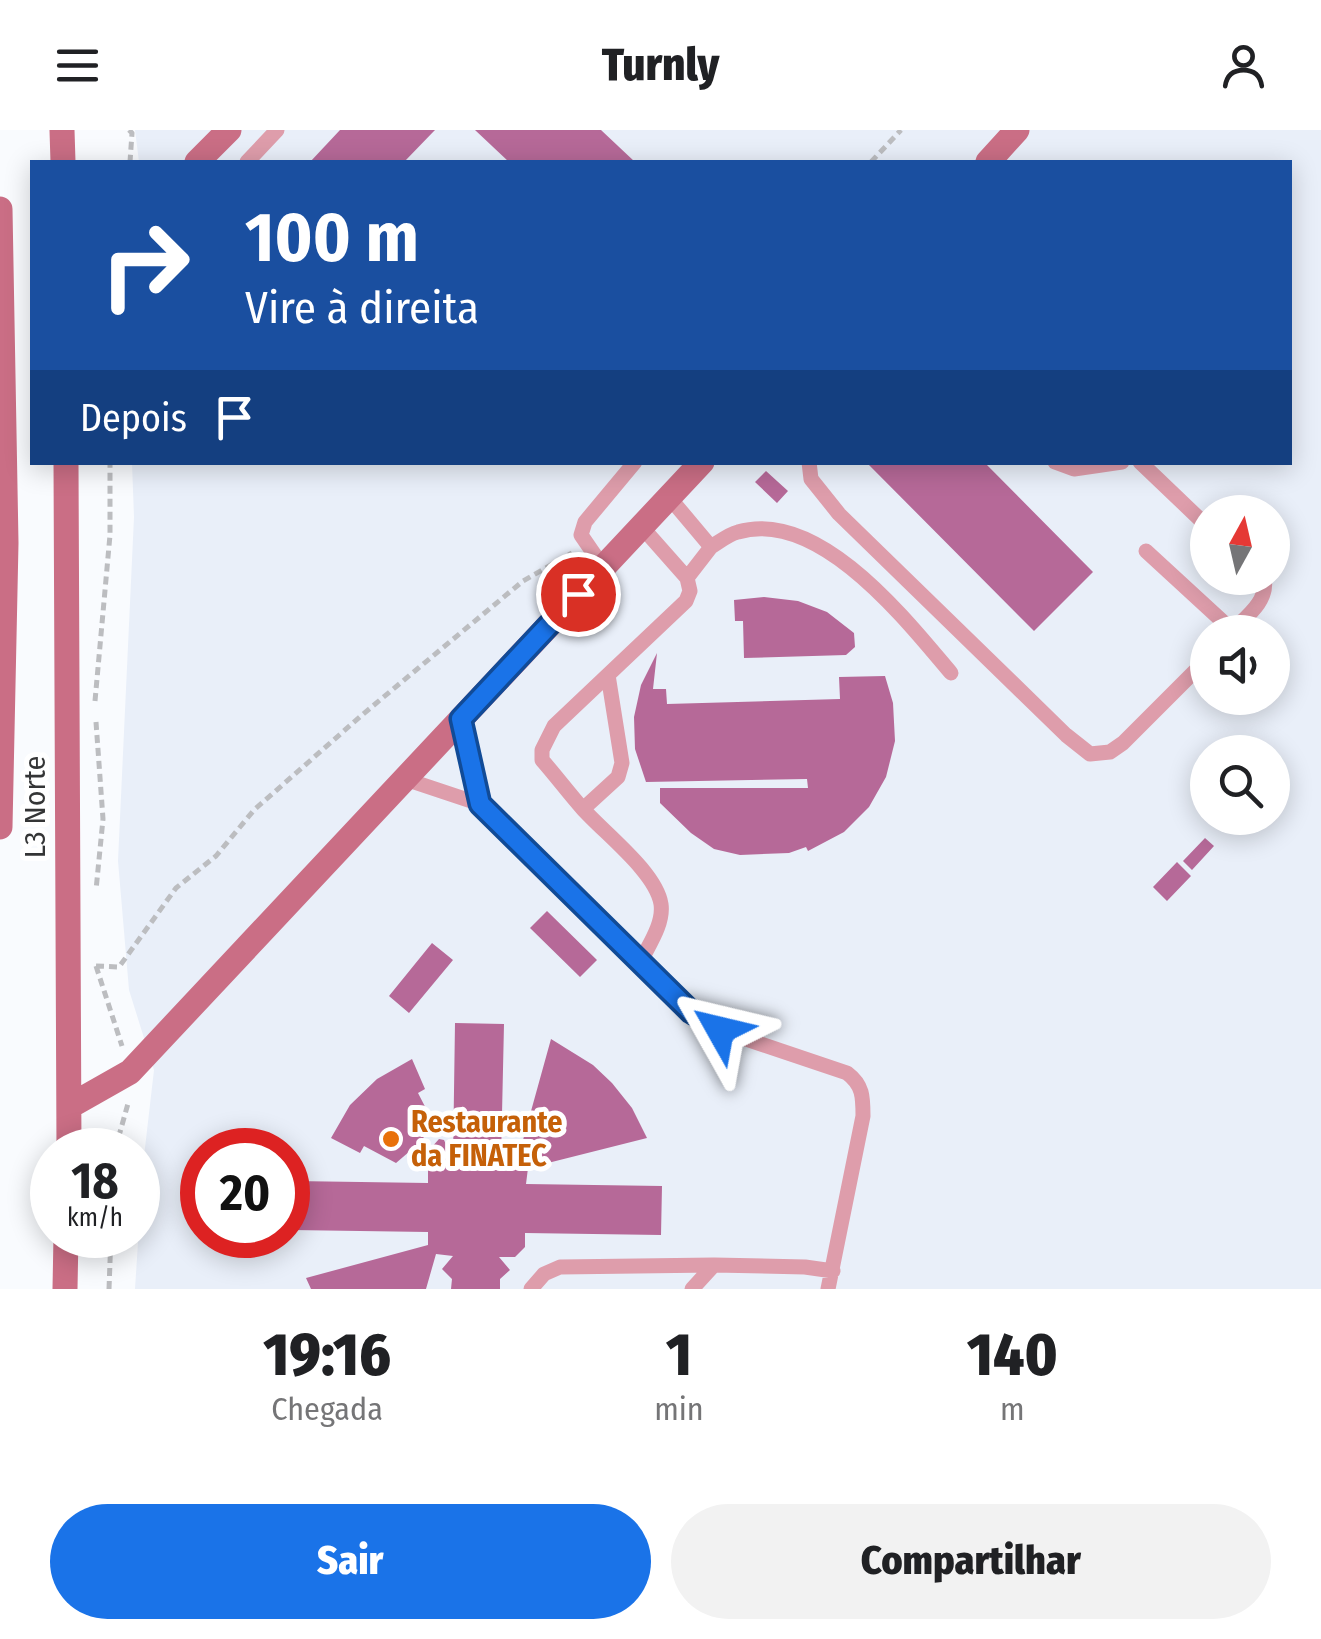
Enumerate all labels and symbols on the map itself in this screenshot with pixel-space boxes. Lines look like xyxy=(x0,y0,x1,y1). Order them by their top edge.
north arrow xyxy=(1190,495,1290,595)
pin xyxy=(536,552,621,637)
street label: L3 Norte xyxy=(17,756,53,858)
position arrow xyxy=(668,978,772,1082)
place label: Restaurante da FINATEC xyxy=(411,1104,562,1174)
speed limit sign: 20 xyxy=(180,1128,310,1258)
marker: Restaurante da FINATEC xyxy=(380,1128,402,1150)

